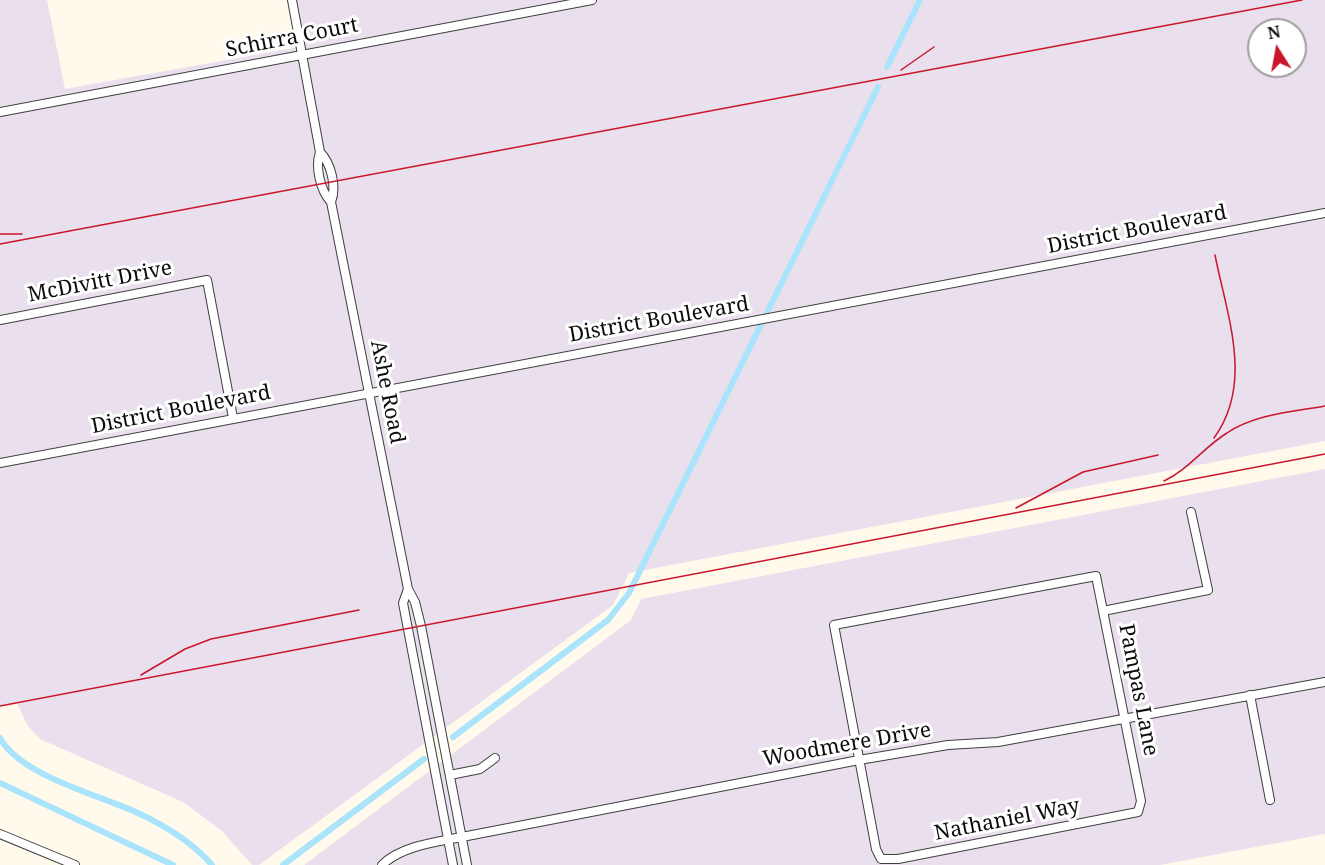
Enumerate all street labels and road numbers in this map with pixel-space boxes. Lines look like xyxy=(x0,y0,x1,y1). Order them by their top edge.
street label: Schirra Court xyxy=(224,13,360,63)
street label: District Boulevard xyxy=(1045,200,1229,260)
street label: McDivitt Drive xyxy=(26,256,174,308)
street label: District Boulevard xyxy=(567,292,751,348)
street label: Ashe Road xyxy=(365,338,409,446)
street label: District Boulevard xyxy=(89,380,273,440)
street label: Pampas Lane xyxy=(1113,622,1163,758)
street label: Woodmere Drive xyxy=(761,718,933,772)
street label: Nathaniel Way xyxy=(932,794,1082,846)

